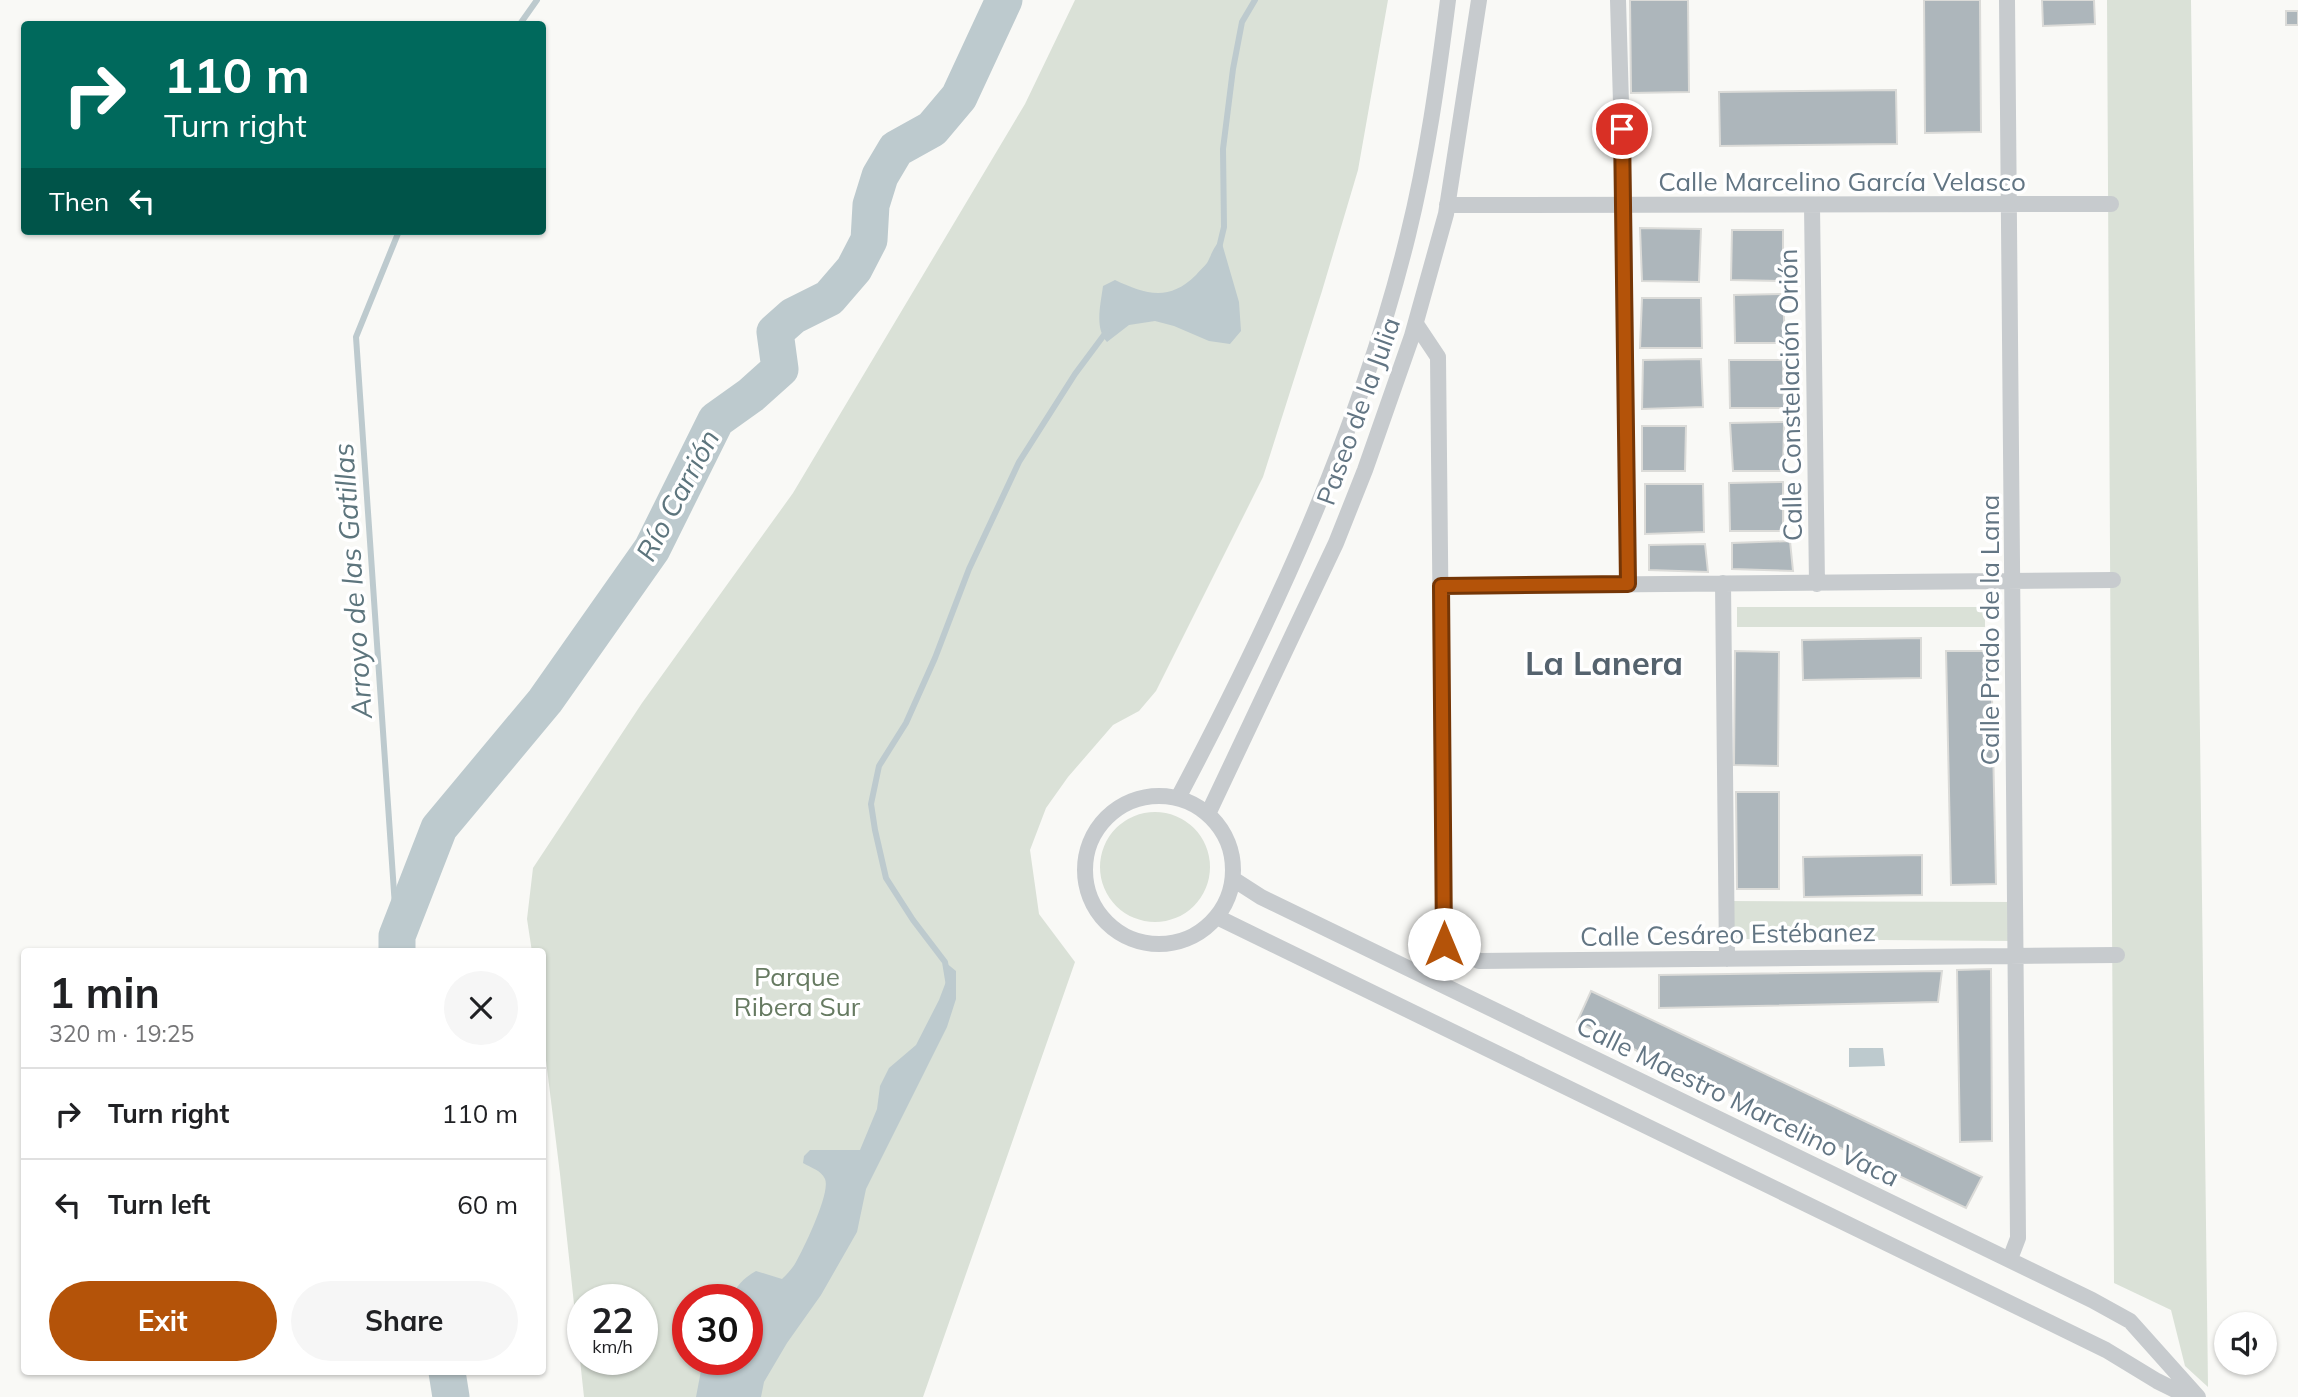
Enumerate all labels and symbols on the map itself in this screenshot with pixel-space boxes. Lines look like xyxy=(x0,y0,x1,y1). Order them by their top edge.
pin xyxy=(1592,99,1652,159)
street label: Calle Marcelino García Velasco xyxy=(1658,165,2026,198)
street label: Calle Constelación Orión xyxy=(1771,248,1809,542)
street label: Paseo de la Julia xyxy=(1309,313,1407,509)
water label: Río Carrión xyxy=(628,423,726,567)
water label: Arroyo de las Gatillas xyxy=(325,442,379,721)
street label: Calle Prado de la Lana xyxy=(1973,495,2006,765)
district label: La Lanera xyxy=(1525,642,1683,683)
position arrow xyxy=(1407,907,1481,981)
street label: Calle Cesáreo Estébanez xyxy=(1580,915,1876,953)
park label: Parque Ribera Sur xyxy=(734,960,861,1023)
street label: Calle Maestro Marcelino Vaca xyxy=(1571,1008,1905,1194)
speed limit sign: 30 xyxy=(672,1284,763,1375)

